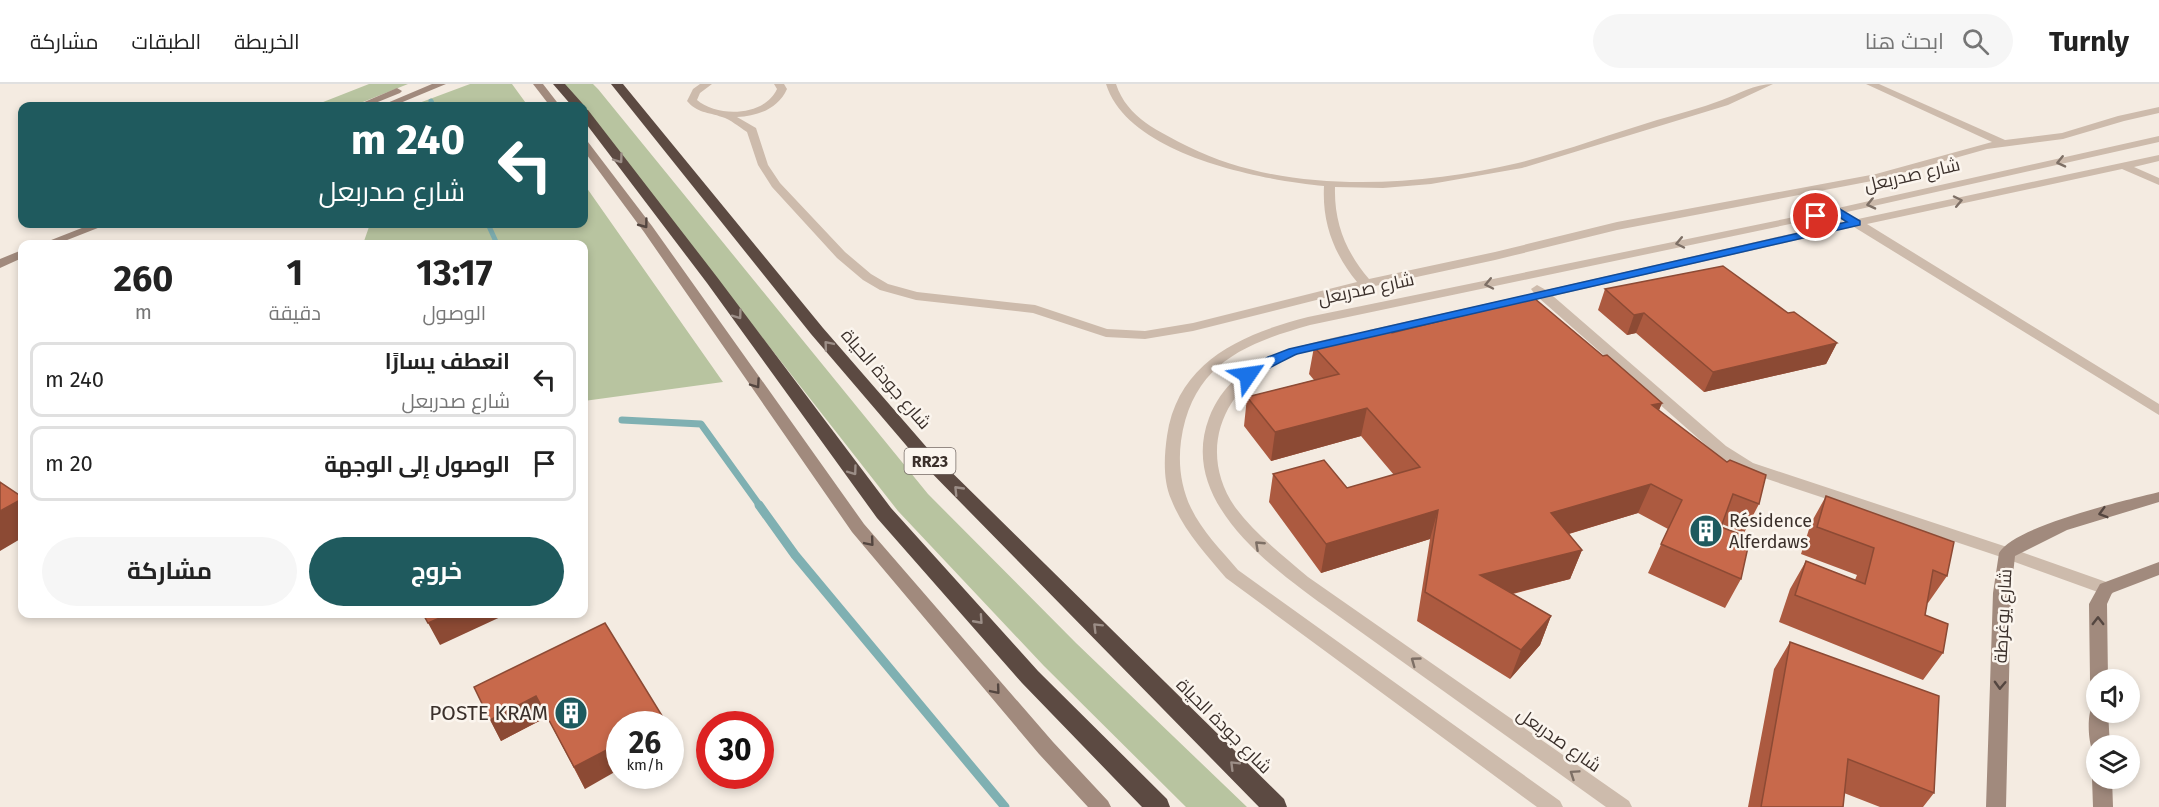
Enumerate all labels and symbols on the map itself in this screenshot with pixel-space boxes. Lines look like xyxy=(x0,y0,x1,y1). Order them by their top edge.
one-way arrow xyxy=(612,153,623,164)
street label: شارع صدربعل xyxy=(1862,153,1962,198)
one-way arrow xyxy=(2056,154,2066,167)
pin xyxy=(1790,190,1841,241)
one-way arrow xyxy=(1953,195,1963,208)
one-way arrow xyxy=(1866,197,1876,210)
one-way arrow xyxy=(637,217,648,228)
one-way arrow xyxy=(1675,236,1685,249)
street label: شارع صدربعل xyxy=(1316,268,1416,311)
one-way arrow xyxy=(1484,277,1494,290)
one-way arrow xyxy=(730,308,741,319)
street label: شارع جودة الحياة xyxy=(836,324,936,434)
one-way arrow xyxy=(824,341,835,352)
position arrow xyxy=(1216,343,1280,407)
one-way arrow xyxy=(749,377,760,388)
road number: RR23 xyxy=(904,448,956,474)
one-way arrow xyxy=(846,465,857,476)
one-way arrow xyxy=(954,487,965,497)
one-way arrow xyxy=(2098,506,2109,518)
place label: Résidence Alferdaws xyxy=(1729,510,1812,553)
building icon: Résidence Alferdaws xyxy=(1688,513,1724,549)
one-way arrow xyxy=(863,535,874,546)
one-way arrow xyxy=(1255,541,1266,552)
street label: شارع يوغرطة xyxy=(1990,568,2017,664)
one-way arrow xyxy=(972,613,983,624)
one-way arrow xyxy=(2092,617,2104,626)
one-way arrow xyxy=(1093,624,1104,635)
one-way arrow xyxy=(1410,657,1421,668)
street label: شارع جودة الحياة xyxy=(1171,674,1276,779)
one-way arrow xyxy=(1993,680,2006,689)
one-way arrow xyxy=(989,683,1000,694)
building icon: POSTE KRAM xyxy=(553,695,589,731)
place label: POSTE KRAM xyxy=(429,700,548,726)
street label: شارع صدربعل xyxy=(1512,703,1605,778)
speed limit sign: 30 xyxy=(696,711,774,789)
one-way arrow xyxy=(1231,762,1242,773)
one-way arrow xyxy=(1569,770,1580,781)

